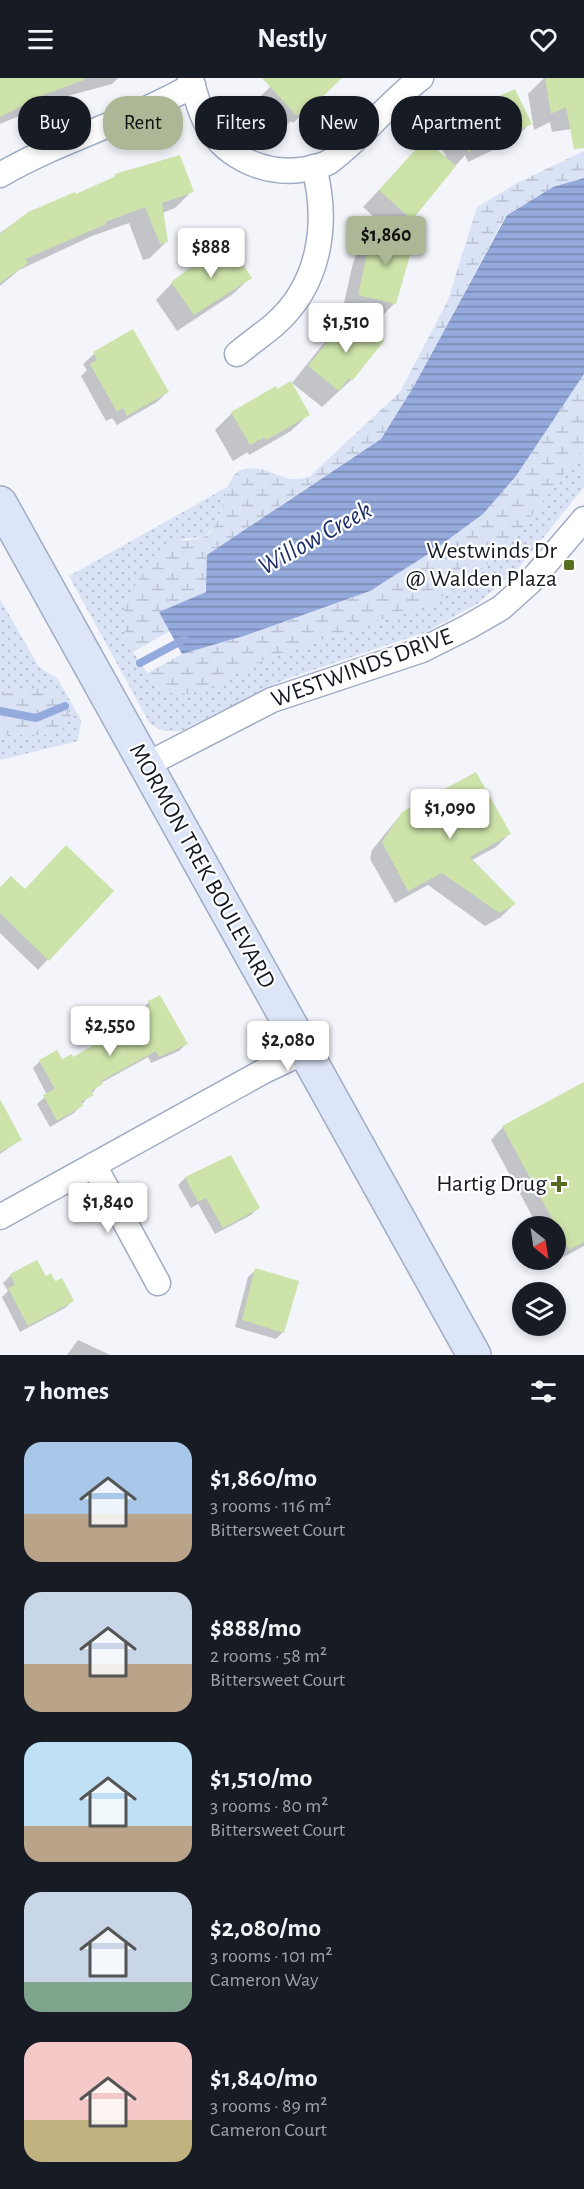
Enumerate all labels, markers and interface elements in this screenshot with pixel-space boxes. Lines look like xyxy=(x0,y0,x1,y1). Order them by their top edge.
icon: menu xyxy=(24,23,57,56)
icon: heart xyxy=(527,23,560,56)
text: Nestly xyxy=(257,25,327,52)
chip: Buy xyxy=(18,96,91,150)
chip: Rent xyxy=(103,96,183,150)
chip: Filters xyxy=(195,96,287,150)
chip: New xyxy=(299,96,379,150)
chip: Apartment xyxy=(391,96,522,150)
pin: $1,860 xyxy=(337,216,435,267)
text: $1,860 xyxy=(361,225,411,245)
pin: $888 xyxy=(175,228,247,279)
text: $888 xyxy=(192,237,230,257)
pin: $1,510 xyxy=(297,303,395,354)
text: $1,510 xyxy=(322,312,370,332)
water label: Willow Creek xyxy=(254,496,376,580)
place label: Westwinds Dr @ Walden Plaza xyxy=(406,539,557,591)
marker: Westwinds Dr @ Walden Plaza xyxy=(562,558,576,572)
street label: WESTWINDS DRIVE xyxy=(268,624,456,712)
street label: MORMON TREK BOULEVARD xyxy=(125,739,279,993)
pin: $1,090 xyxy=(401,789,499,840)
text: $1,090 xyxy=(424,798,476,818)
pin: $2,550 xyxy=(61,1006,159,1057)
text: $2,550 xyxy=(85,1015,135,1035)
pin: $2,080 xyxy=(239,1021,337,1072)
text: $2,080 xyxy=(261,1030,315,1050)
place label: Hartig Drug xyxy=(436,1172,547,1196)
marker: Hartig Drug xyxy=(552,1177,566,1191)
pin: $1,840 xyxy=(59,1183,157,1234)
text: $1,840 xyxy=(82,1192,134,1212)
north arrow xyxy=(512,1216,566,1270)
map controls xyxy=(512,1216,566,1336)
button: layers xyxy=(512,1282,566,1336)
icon: filters xyxy=(527,1375,560,1408)
text: 7 homes xyxy=(24,1378,109,1404)
text: $1,860/mo xyxy=(210,1465,317,1491)
icon: home xyxy=(72,1466,144,1538)
text: 3 rooms · 116 m² xyxy=(210,1496,331,1516)
text: Bittersweet Court xyxy=(210,1520,345,1540)
text: $888/mo xyxy=(210,1615,301,1641)
icon: home xyxy=(72,1616,144,1688)
text: 2 rooms · 58 m² xyxy=(210,1646,327,1666)
text: Bittersweet Court xyxy=(210,1670,345,1690)
text: $1,510/mo xyxy=(210,1765,312,1791)
icon: home xyxy=(72,1766,144,1838)
text: 3 rooms · 80 m² xyxy=(210,1796,328,1816)
text: Bittersweet Court xyxy=(210,1820,345,1840)
text: $2,080/mo xyxy=(210,1915,321,1941)
icon: home xyxy=(72,1916,144,1988)
text: 3 rooms · 101 m² xyxy=(210,1946,333,1966)
text: Cameron Way xyxy=(210,1970,319,1990)
text: $1,840/mo xyxy=(210,2065,318,2091)
icon: home xyxy=(72,2066,144,2138)
text: 3 rooms · 89 m² xyxy=(210,2096,327,2116)
text: Cameron Court xyxy=(210,2120,327,2140)

